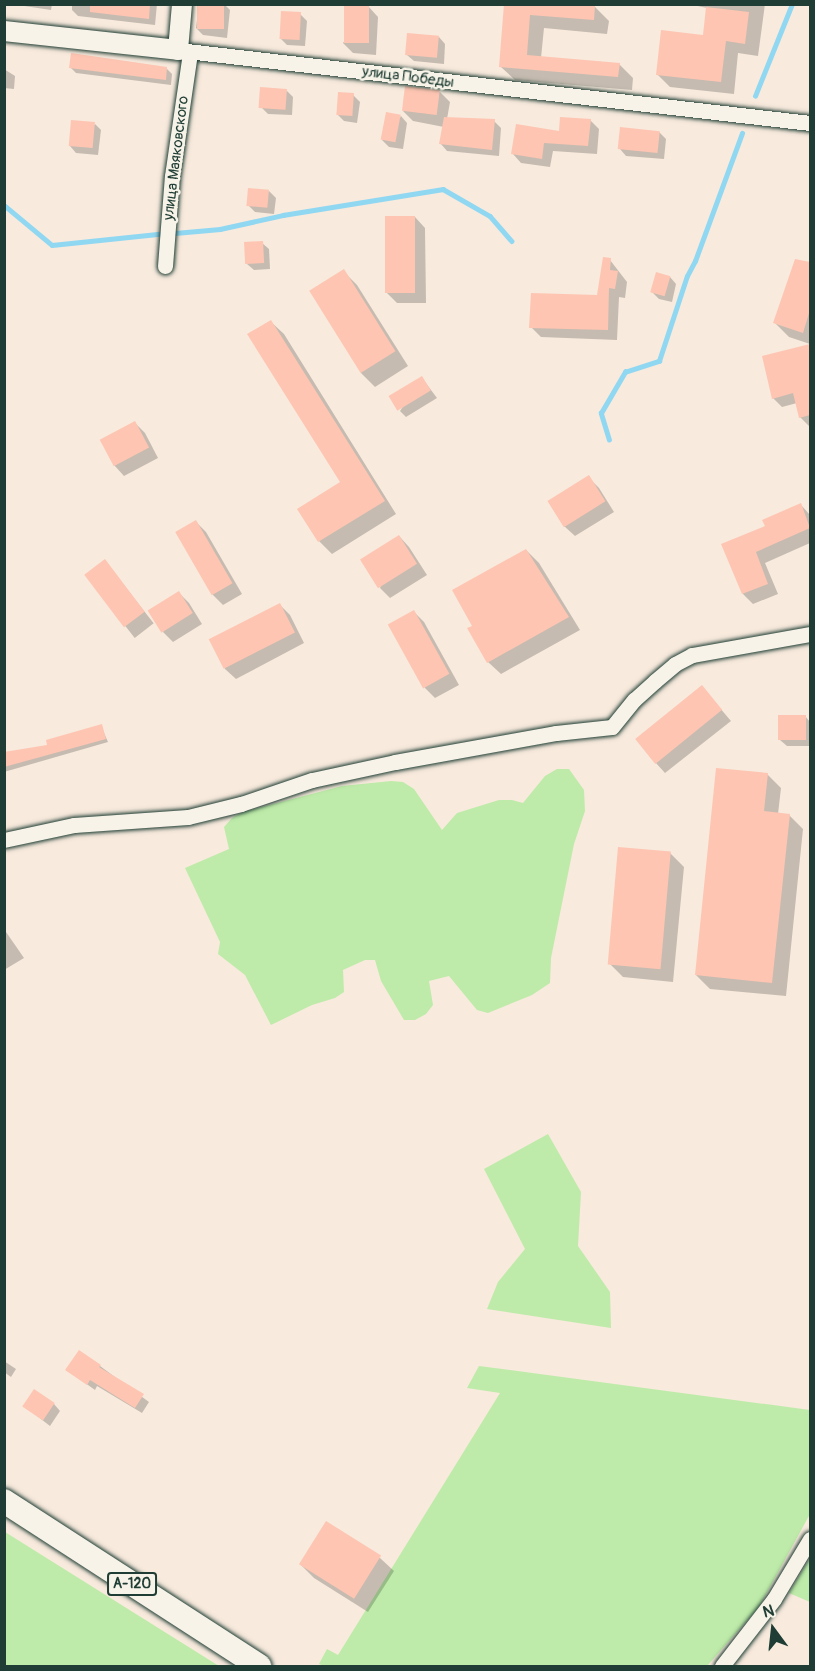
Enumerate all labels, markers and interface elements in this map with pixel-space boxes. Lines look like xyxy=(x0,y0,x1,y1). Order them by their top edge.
street label: улица Победы xyxy=(361,62,455,92)
street label: улица Маяковского xyxy=(159,95,193,221)
road number: А-120 xyxy=(106,1573,158,1595)
north arrow xyxy=(743,1599,803,1659)
text: N xyxy=(761,1601,776,1623)

